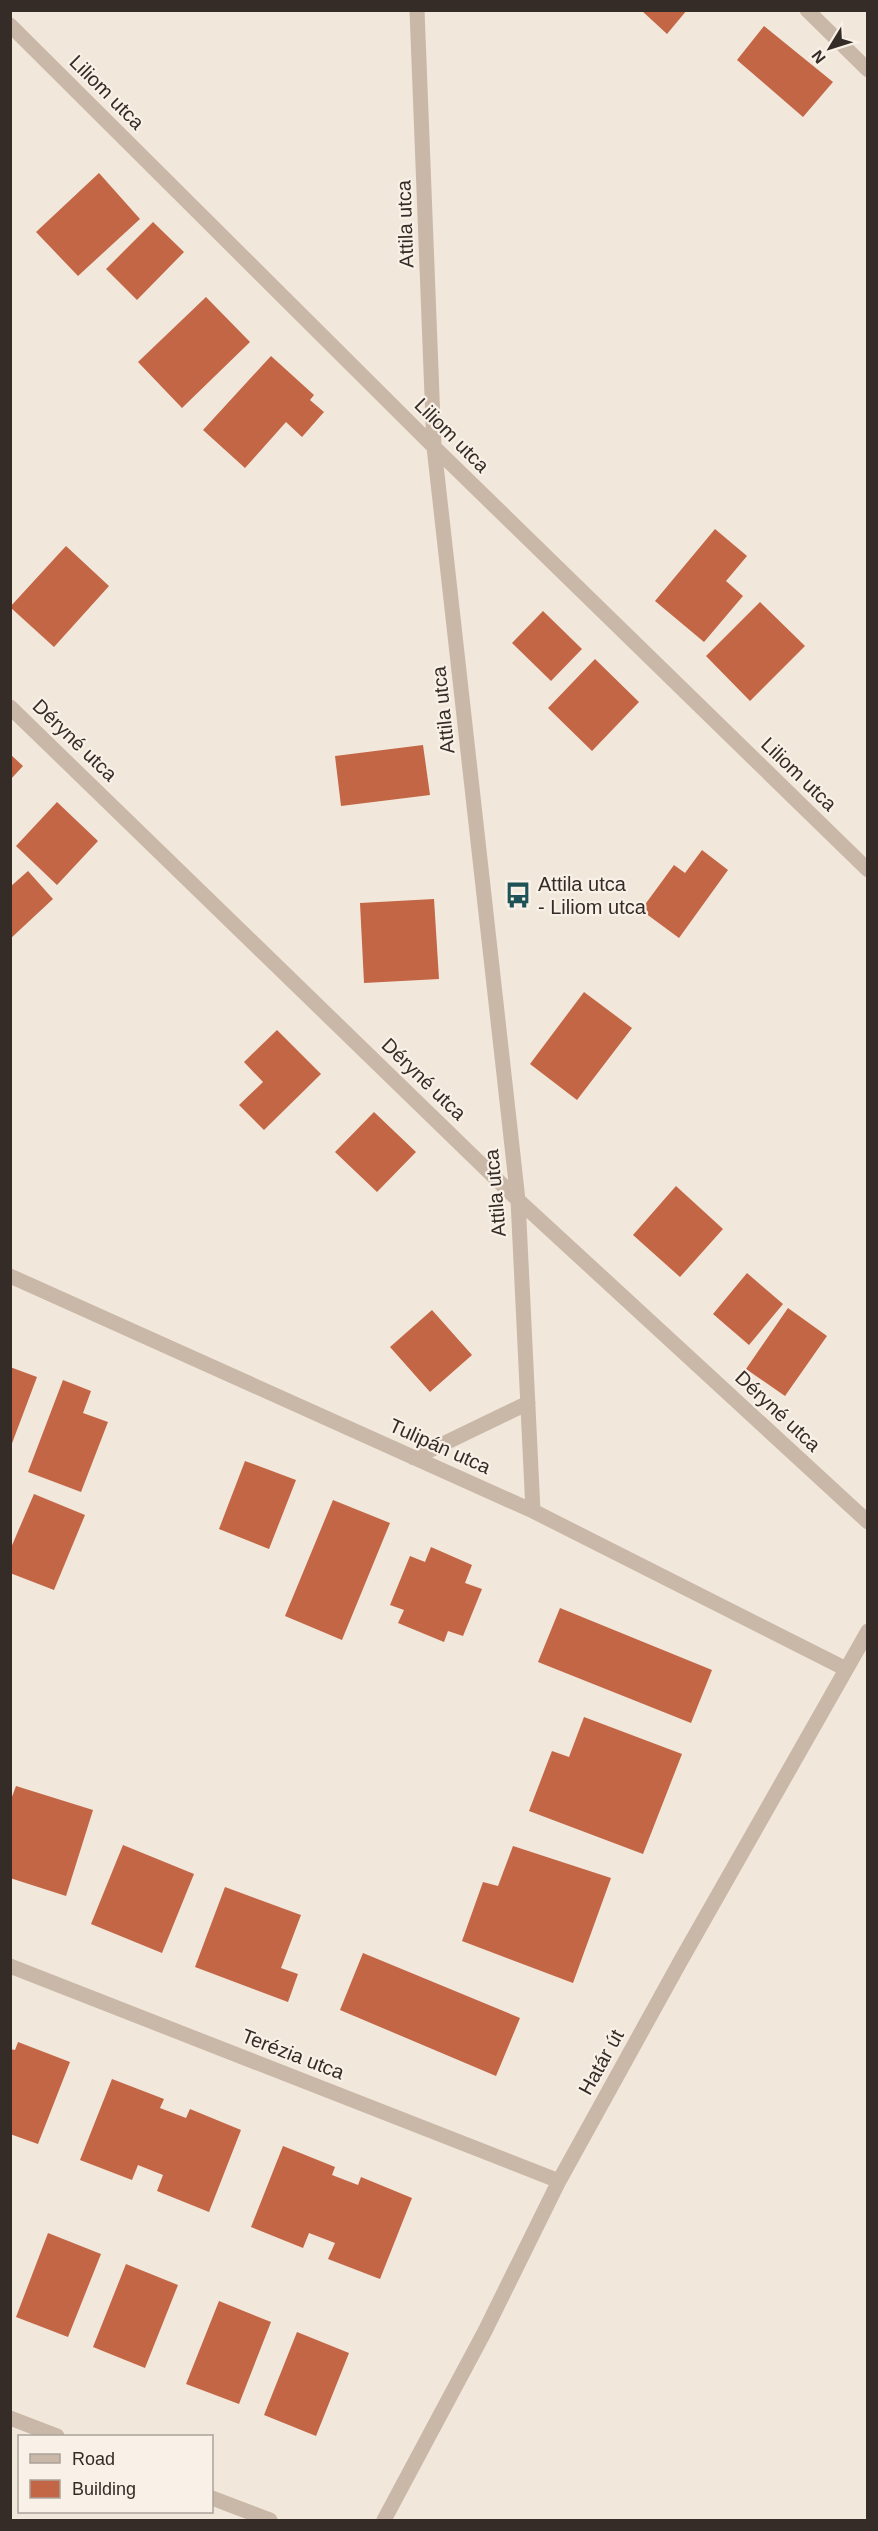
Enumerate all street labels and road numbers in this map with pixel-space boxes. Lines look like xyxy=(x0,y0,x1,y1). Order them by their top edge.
street label: Liliom utca xyxy=(65,50,149,134)
street label: Attila utca xyxy=(392,179,418,268)
street label: Liliom utca xyxy=(410,393,494,477)
street label: Attila utca xyxy=(427,664,459,755)
street label: Déryné utca xyxy=(29,695,122,786)
street label: Liliom utca xyxy=(757,733,842,816)
street label: Déryné utca xyxy=(378,1034,471,1125)
street label: Attila utca xyxy=(480,1147,510,1238)
street label: Déryné utca xyxy=(731,1366,826,1456)
street label: Tulipán utca xyxy=(386,1414,495,1478)
street label: Terézia utca xyxy=(239,2024,348,2084)
street label: Határ út xyxy=(574,2025,628,2098)

